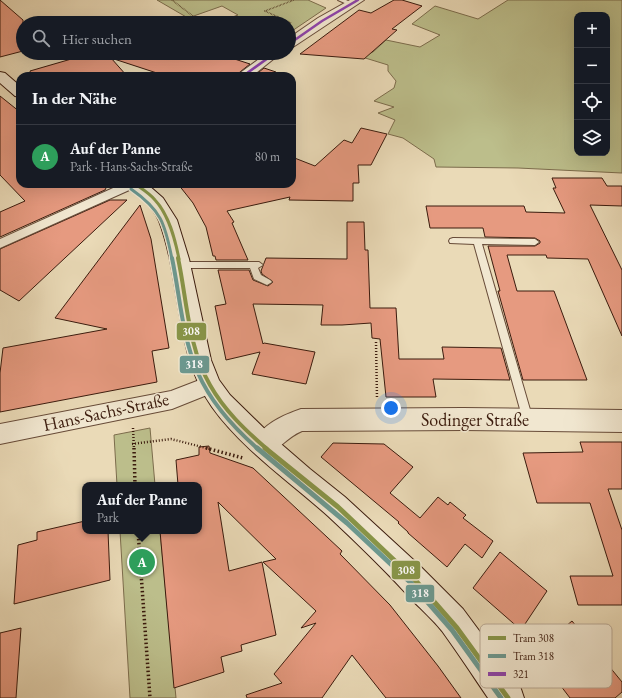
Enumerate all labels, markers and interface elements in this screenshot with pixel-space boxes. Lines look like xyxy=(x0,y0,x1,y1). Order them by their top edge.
map controls xyxy=(574,12,610,156)
button: + xyxy=(574,12,610,48)
search box xyxy=(16,16,296,60)
icon: search xyxy=(30,27,52,49)
text: Hier suchen xyxy=(62,29,132,48)
button: − xyxy=(574,48,610,84)
button: locate xyxy=(574,84,610,120)
text: In der Nähe xyxy=(32,87,117,109)
button: layers xyxy=(574,120,610,156)
text: Auf der Panne xyxy=(70,139,160,158)
text: A xyxy=(40,148,50,165)
text: 80 m xyxy=(255,148,280,165)
text: Park · Hans-Sachs-Straße xyxy=(70,158,193,175)
line badge: 308 xyxy=(176,322,207,341)
text: 308 xyxy=(182,324,200,338)
line badge: 318 xyxy=(179,355,210,374)
text: 318 xyxy=(185,357,203,371)
street label: Hans-Sachs-Straße xyxy=(41,387,171,436)
your location xyxy=(381,398,401,418)
street label: Sodinger Straße xyxy=(421,408,529,431)
popup xyxy=(82,482,202,534)
text: Auf der Panne xyxy=(97,490,187,509)
text: Park xyxy=(97,509,119,526)
pin: A xyxy=(129,547,155,577)
line badge: 308 xyxy=(391,560,421,580)
text: 308 xyxy=(397,563,415,577)
line badge: 318 xyxy=(405,584,435,603)
text: 318 xyxy=(411,586,429,600)
legend xyxy=(480,624,612,688)
text: Tram 308 xyxy=(513,631,554,645)
text: Tram 318 xyxy=(513,649,554,663)
text: 321 xyxy=(513,667,529,681)

